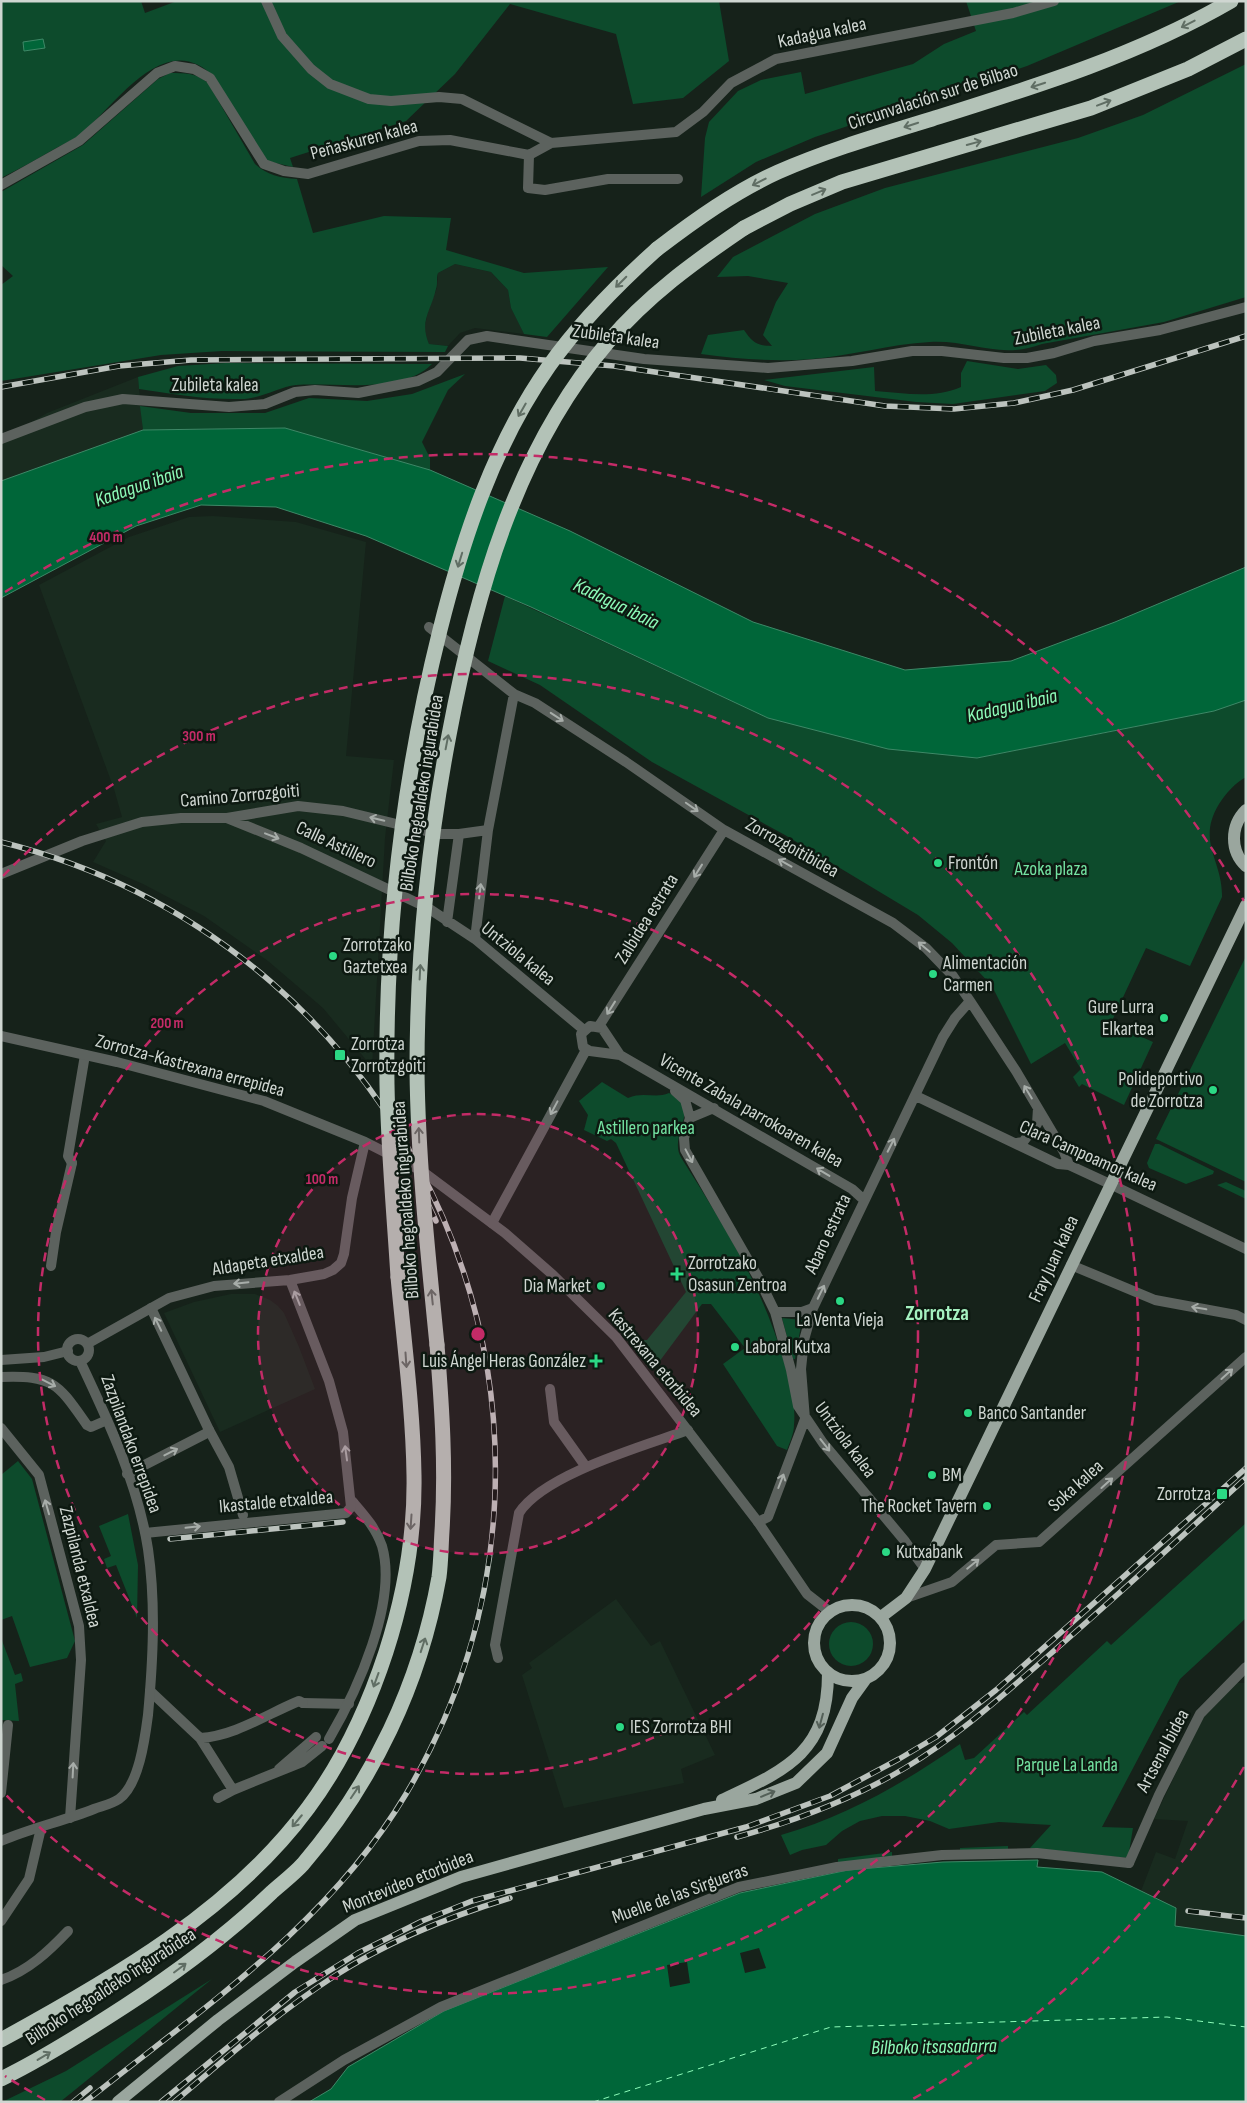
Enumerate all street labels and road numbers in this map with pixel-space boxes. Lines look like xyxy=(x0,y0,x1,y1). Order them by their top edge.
street label: Kadagua kalea xyxy=(776,12,868,54)
street label: Circunvalación sur de Bilbao xyxy=(845,59,1021,135)
street label: Peñaskuren kalea xyxy=(308,115,420,165)
street label: Zubileta kalea xyxy=(1012,311,1102,351)
street label: Zubileta kalea xyxy=(571,320,661,354)
street label: Zubileta kalea xyxy=(171,374,259,397)
street label: Bilboko hegoaldeko ingurabidea xyxy=(395,693,449,893)
street label: Camino Zorrozgoiti xyxy=(179,779,301,813)
street label: Zorrozgoitibidea xyxy=(741,813,843,883)
street label: Calle Astillero xyxy=(292,816,380,874)
street label: Zalbidea estrata xyxy=(610,870,684,968)
street label: Untziola kalea xyxy=(476,917,560,991)
street label: Zorrotza-Kastrexana errepidea xyxy=(93,1030,287,1102)
street label: Vicente Zabala parrokoaren kalea xyxy=(655,1049,847,1173)
street label: Bilboko hegoaldeko ingurabidea xyxy=(388,1100,424,1300)
street label: Clara Campoamor kalea xyxy=(1015,1115,1161,1197)
street label: Abaro estrata xyxy=(799,1190,856,1278)
street label: Fray Juan kalea xyxy=(1024,1212,1084,1306)
street label: Aldapeta etxaldea xyxy=(210,1241,325,1281)
street label: Kastrexana etorbidea xyxy=(603,1304,707,1422)
street label: Zazpilandako errepidea xyxy=(95,1372,167,1516)
street label: Untziola kalea xyxy=(809,1398,881,1482)
street label: Soka kalea xyxy=(1044,1455,1108,1517)
street label: Ikastalde etxaldea xyxy=(218,1486,334,1518)
street label: Zazpilanda etxaldea xyxy=(54,1504,106,1630)
street label: Artsenal bidea xyxy=(1131,1706,1194,1797)
street label: Montevideo etorbidea xyxy=(339,1845,477,1919)
street label: Muelle de las Sirgueras xyxy=(609,1859,751,1929)
street label: Bilboko hegoaldeko ingurabidea xyxy=(21,1923,201,2051)

